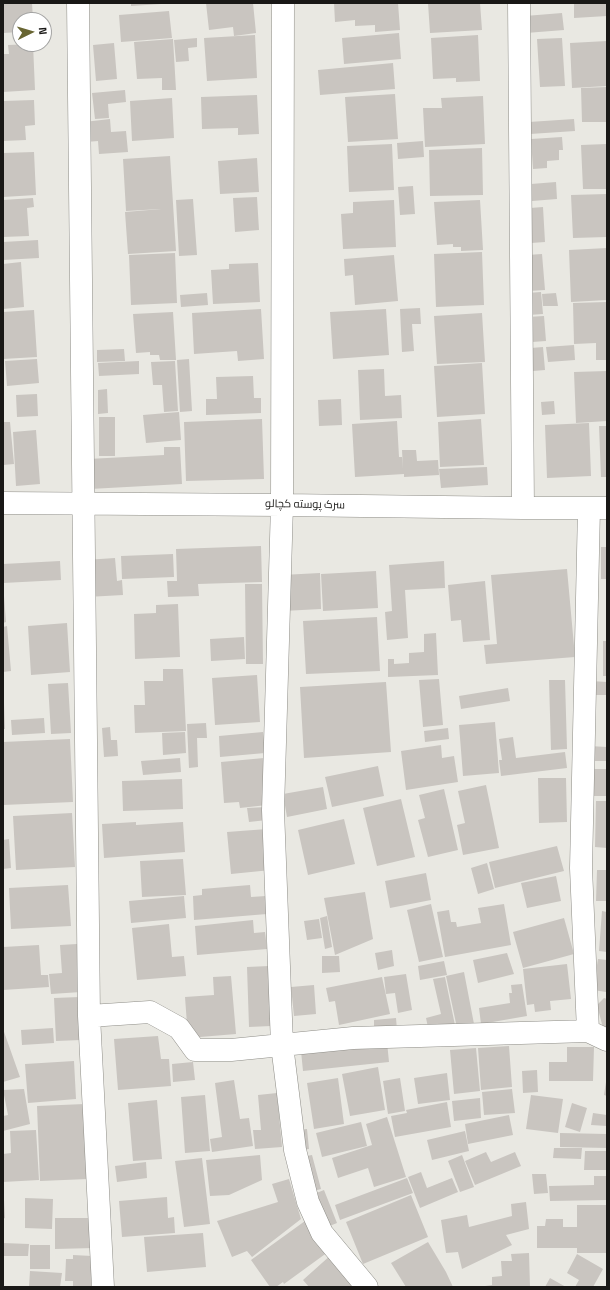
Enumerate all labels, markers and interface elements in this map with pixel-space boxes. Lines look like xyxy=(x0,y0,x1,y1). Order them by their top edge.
north arrow xyxy=(12,12,52,52)
text: N xyxy=(35,27,51,36)
street label: سرک پوسته کچالو xyxy=(265,498,345,512)

